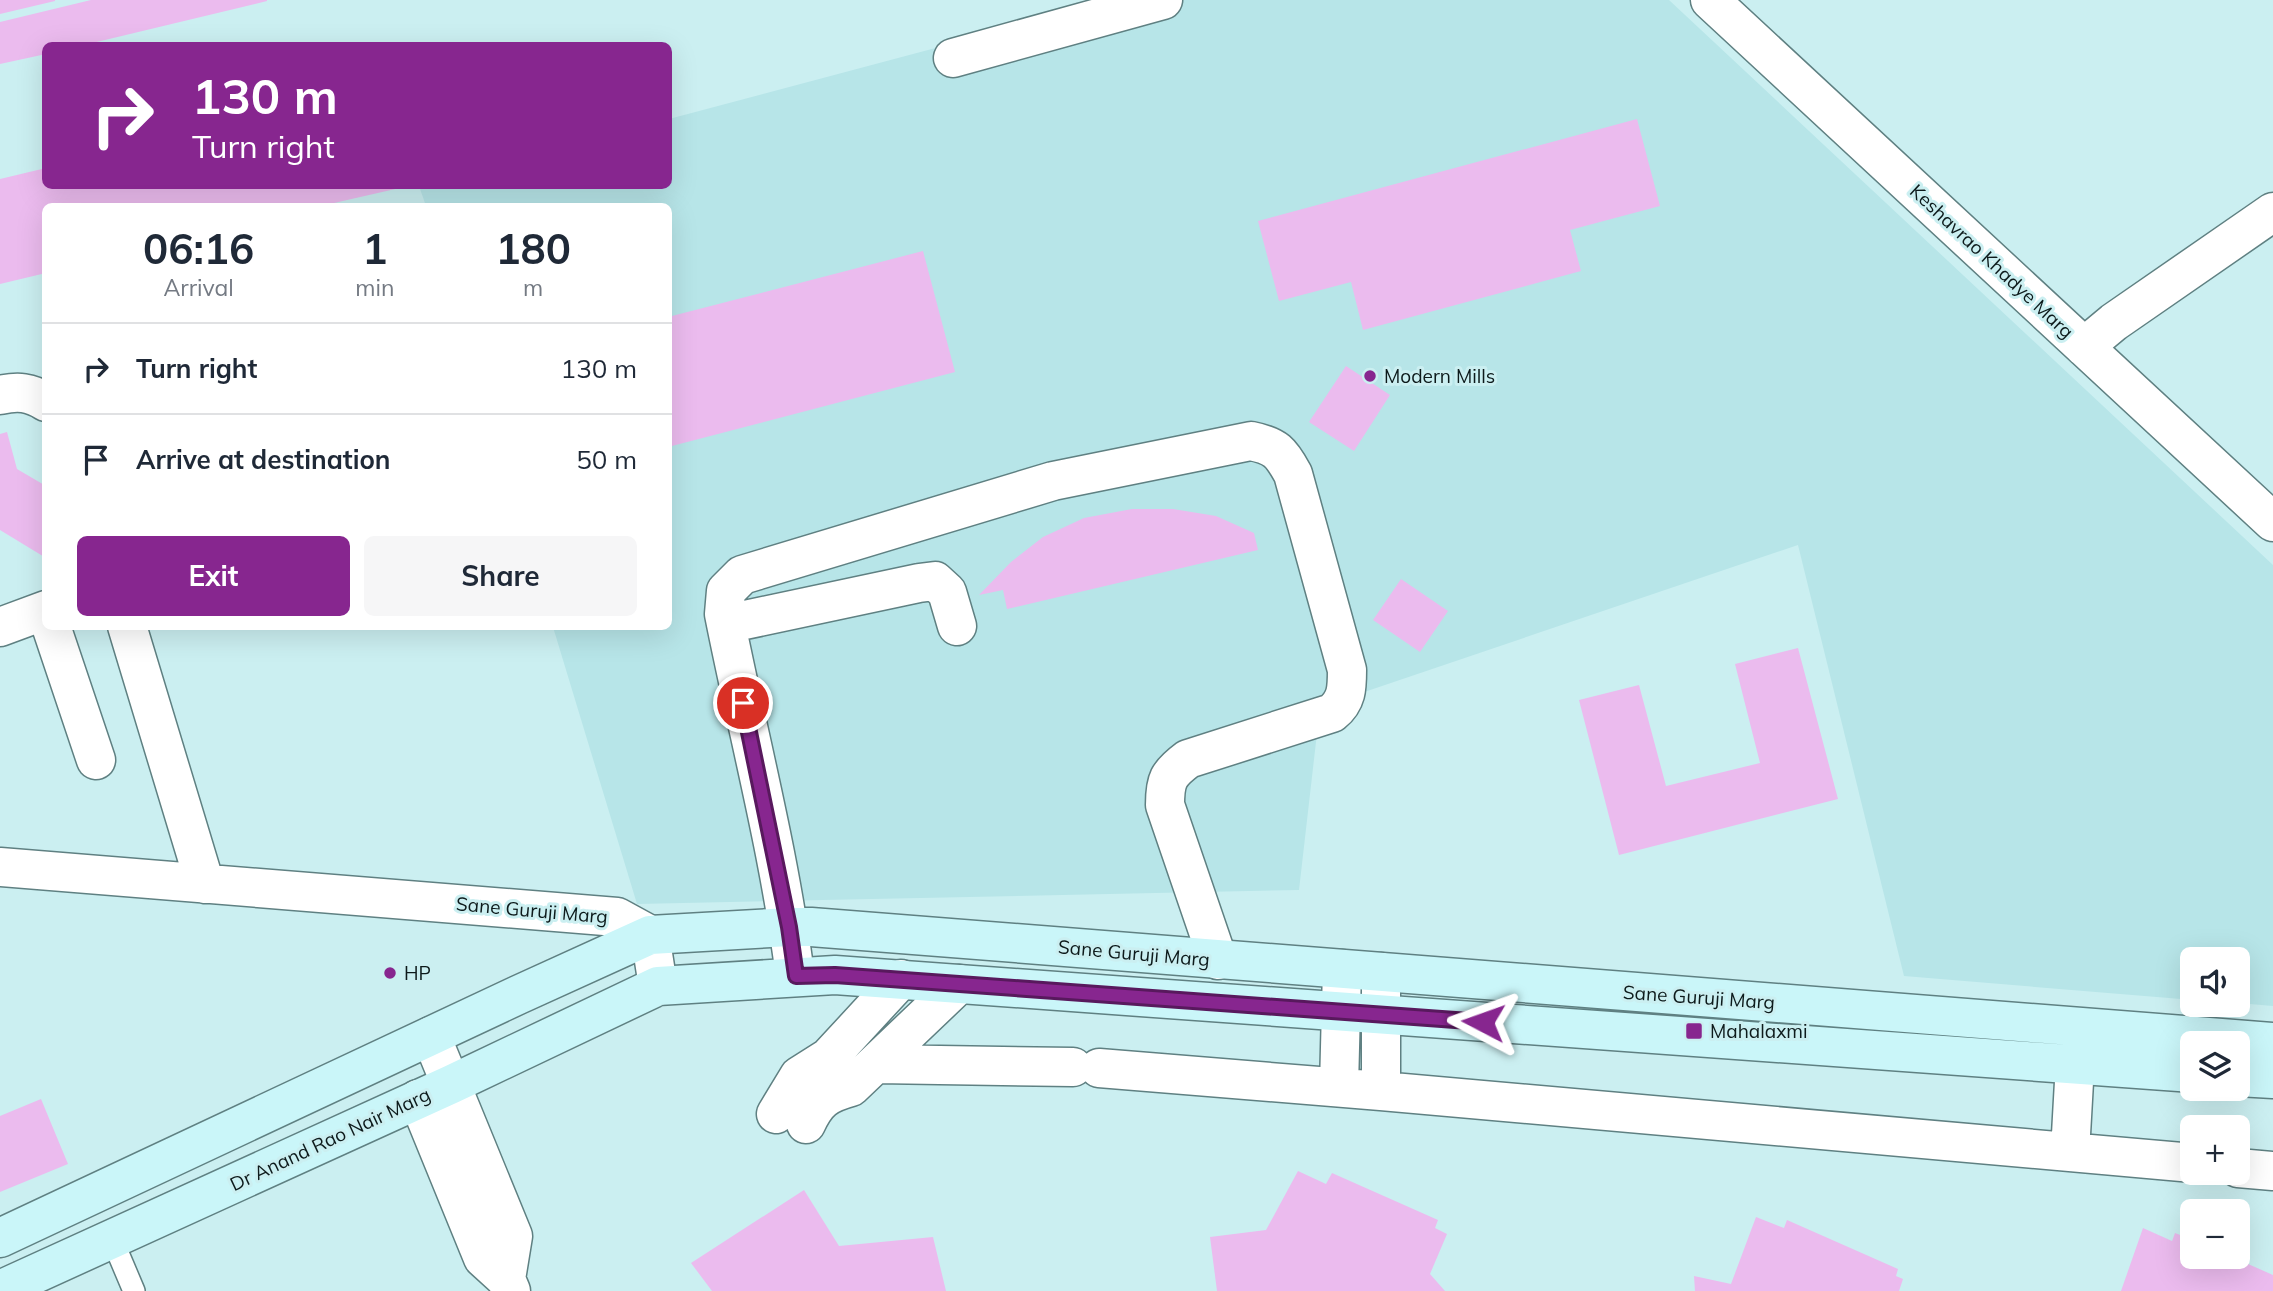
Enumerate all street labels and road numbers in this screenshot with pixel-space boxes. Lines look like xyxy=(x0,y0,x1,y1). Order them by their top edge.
street label: Keshavrao Khadye Marg xyxy=(1905,179,2079,343)
street label: Sane Guruji Marg xyxy=(455,891,609,929)
street label: Sane Guruji Marg xyxy=(1057,934,1211,972)
street label: Sane Guruji Marg xyxy=(1622,980,1776,1014)
street label: Dr Anand Rao Nair Marg xyxy=(226,1082,434,1196)

